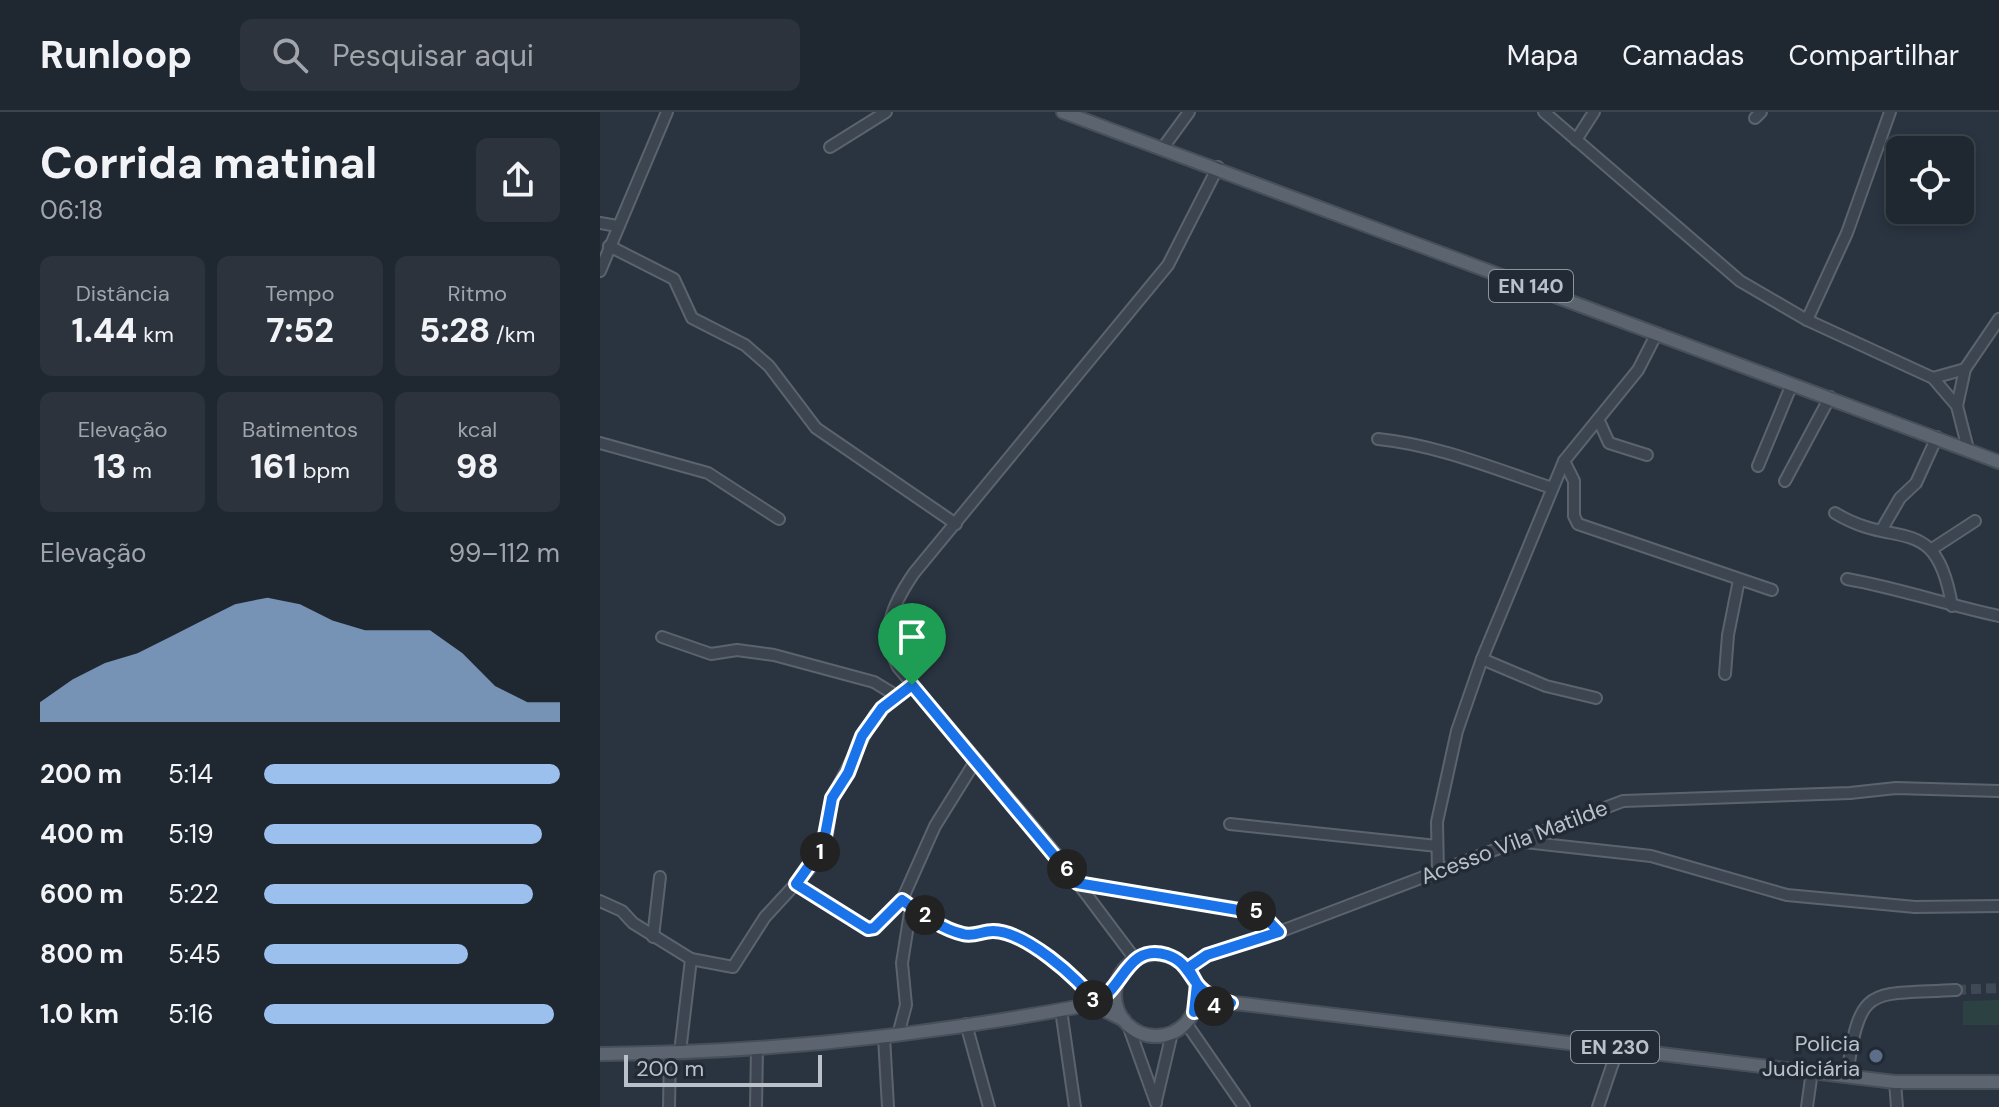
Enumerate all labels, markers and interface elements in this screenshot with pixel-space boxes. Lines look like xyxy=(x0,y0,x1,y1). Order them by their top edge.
search box xyxy=(240,19,800,91)
text: Runloop xyxy=(40,30,192,80)
icon: search xyxy=(268,33,312,77)
text: Pesquisar aqui xyxy=(332,36,534,75)
text: Mapa xyxy=(1507,37,1578,74)
text: Camadas xyxy=(1622,37,1745,74)
text: Compartilhar xyxy=(1789,37,1959,74)
text: Corrida matinal xyxy=(40,134,377,192)
map controls xyxy=(1886,136,1974,224)
button: locate xyxy=(1886,136,1974,224)
button: share xyxy=(476,138,560,222)
text: 06:18 xyxy=(40,193,103,227)
road number: EN 140 xyxy=(1489,270,1573,302)
text: Distância xyxy=(76,279,170,308)
text: Tempo xyxy=(265,279,335,308)
text: Ritmo xyxy=(448,279,507,308)
text: 1.44 xyxy=(71,308,137,353)
text: 7:52 xyxy=(266,308,334,353)
text: 5:28 xyxy=(419,308,490,353)
text: km xyxy=(137,320,174,349)
text: /km xyxy=(490,320,535,349)
text: Elevação xyxy=(78,415,168,444)
text: Batimentos xyxy=(242,415,358,444)
text: kcal xyxy=(457,415,497,444)
text: 13 xyxy=(93,444,126,489)
text: 161 xyxy=(250,444,297,489)
text: 98 xyxy=(456,444,499,489)
text: m xyxy=(126,456,152,485)
text: bpm xyxy=(297,456,350,485)
text: Elevação xyxy=(40,536,146,570)
text: 99–112 m xyxy=(449,536,560,570)
pin xyxy=(878,603,946,685)
icon: arrive xyxy=(890,615,934,659)
text: 200 m xyxy=(40,757,122,791)
text: 5:14 xyxy=(168,757,213,791)
street label: Acesso Vila Matilde xyxy=(1416,793,1612,891)
text: 400 m xyxy=(40,817,124,851)
text: 5:19 xyxy=(168,817,214,851)
pin: 1 xyxy=(800,832,840,872)
text: 1 xyxy=(816,837,824,866)
pin: 6 xyxy=(1047,849,1087,889)
text: 6 xyxy=(1060,854,1074,883)
text: 600 m xyxy=(40,877,124,911)
text: 5:22 xyxy=(168,877,219,911)
pin: 5 xyxy=(1236,891,1276,931)
pin: 2 xyxy=(905,895,945,935)
text: 5 xyxy=(1249,896,1263,925)
text: 2 xyxy=(919,900,931,929)
text: 800 m xyxy=(40,937,124,971)
text: 5:45 xyxy=(168,937,221,971)
pin: 3 xyxy=(1073,980,1113,1020)
text: 3 xyxy=(1086,985,1100,1014)
pin: 4 xyxy=(1194,986,1234,1026)
text: 4 xyxy=(1207,991,1221,1020)
text: 1.0 km xyxy=(40,997,119,1031)
text: 5:16 xyxy=(168,997,214,1031)
place label: Policia Judiciária xyxy=(1762,1029,1860,1083)
road number: EN 230 xyxy=(1571,1031,1659,1063)
marker: Policia Judiciária xyxy=(1867,1047,1885,1065)
scale bar xyxy=(624,1051,822,1087)
text: 200 m xyxy=(636,1054,704,1083)

